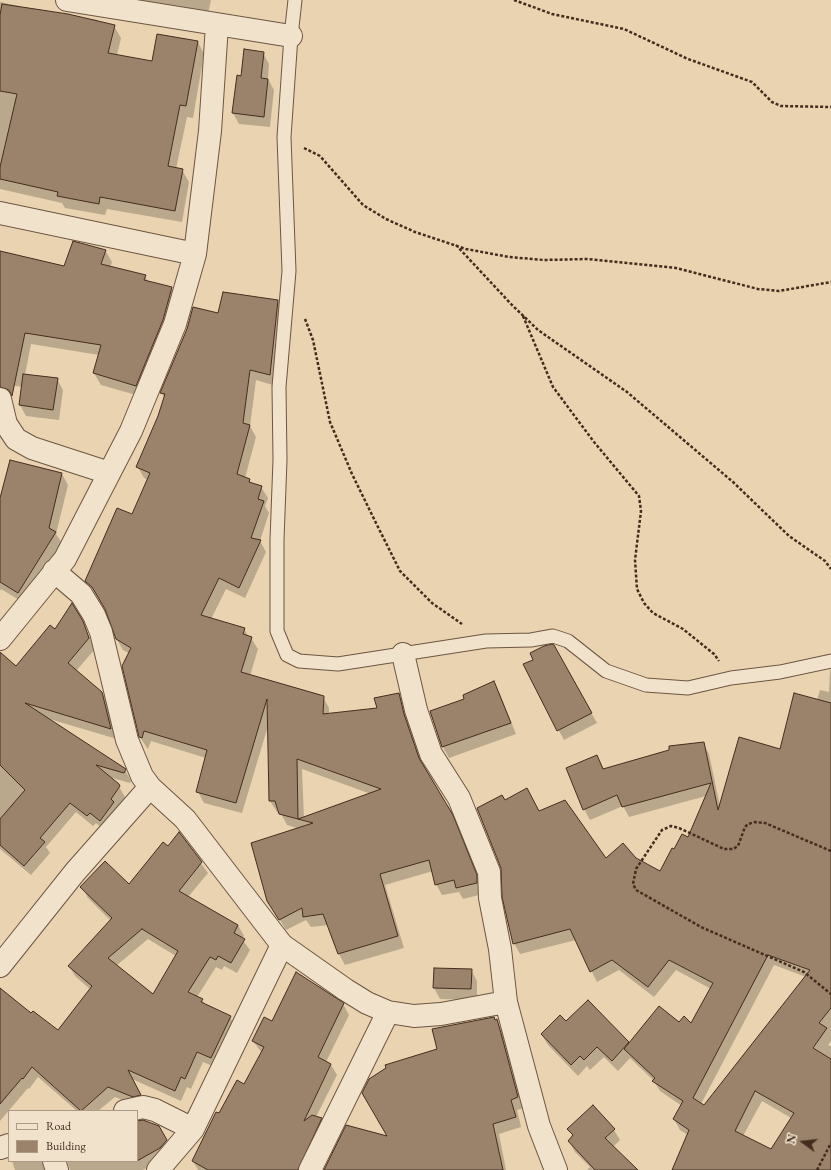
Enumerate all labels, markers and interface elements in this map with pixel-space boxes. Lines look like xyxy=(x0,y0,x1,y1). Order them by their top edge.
legend xyxy=(8,1110,138,1162)
text: Road xyxy=(46,1118,71,1134)
north arrow xyxy=(783,1122,823,1162)
text: N xyxy=(783,1133,799,1145)
text: Building xyxy=(46,1138,86,1154)

